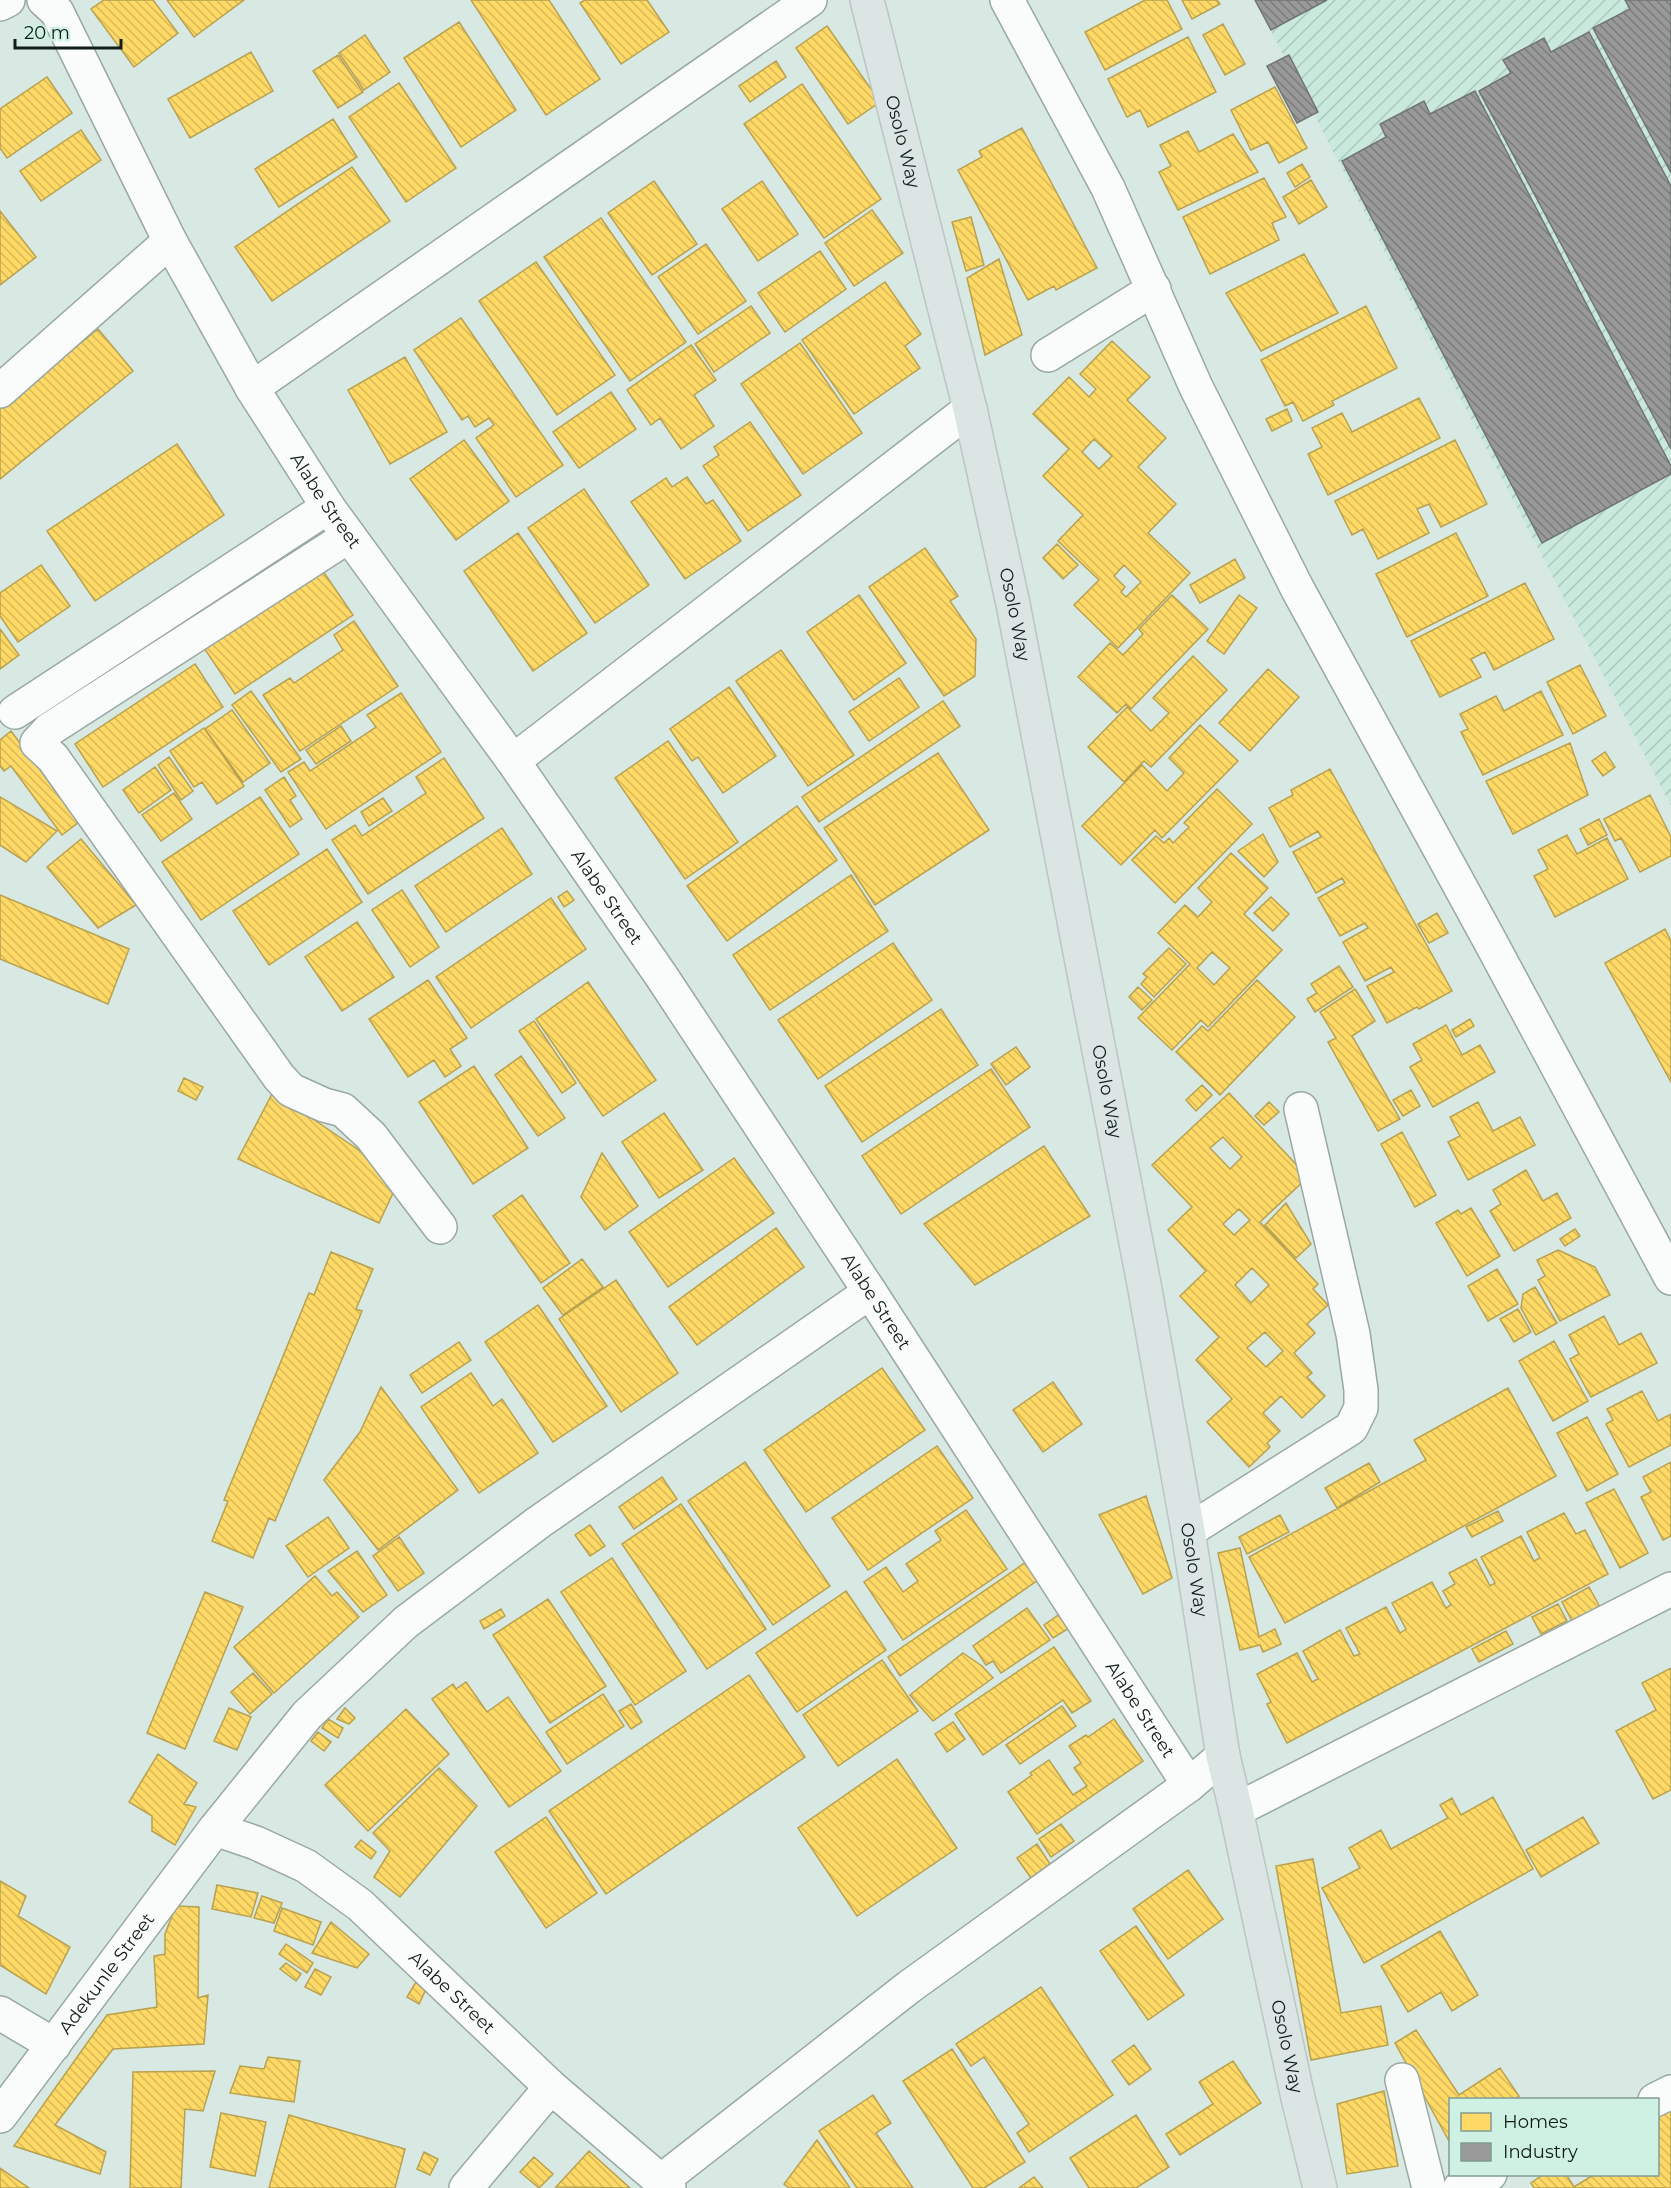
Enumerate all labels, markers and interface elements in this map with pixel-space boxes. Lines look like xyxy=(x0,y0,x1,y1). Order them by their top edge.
scale bar xyxy=(15,12,122,50)
text: 20 m xyxy=(24,22,70,44)
street label: Osolo Way xyxy=(880,93,925,191)
street label: Alabe Street xyxy=(285,449,366,553)
street label: Osolo Way xyxy=(994,565,1035,663)
street label: Alabe Street xyxy=(566,845,647,949)
street label: Osolo Way xyxy=(1087,1043,1127,1141)
street label: Alabe Street xyxy=(837,1249,915,1354)
street label: Osolo Way xyxy=(1176,1521,1212,1619)
street label: Alabe Street xyxy=(1101,1657,1179,1762)
street label: Adekunle Street xyxy=(54,1909,159,2038)
street label: Alabe Street xyxy=(404,1947,500,2039)
street label: Osolo Way xyxy=(1266,1998,1308,2096)
legend xyxy=(1449,2098,1659,2176)
text: Homes xyxy=(1503,2111,1568,2133)
text: Industry xyxy=(1503,2141,1578,2163)

